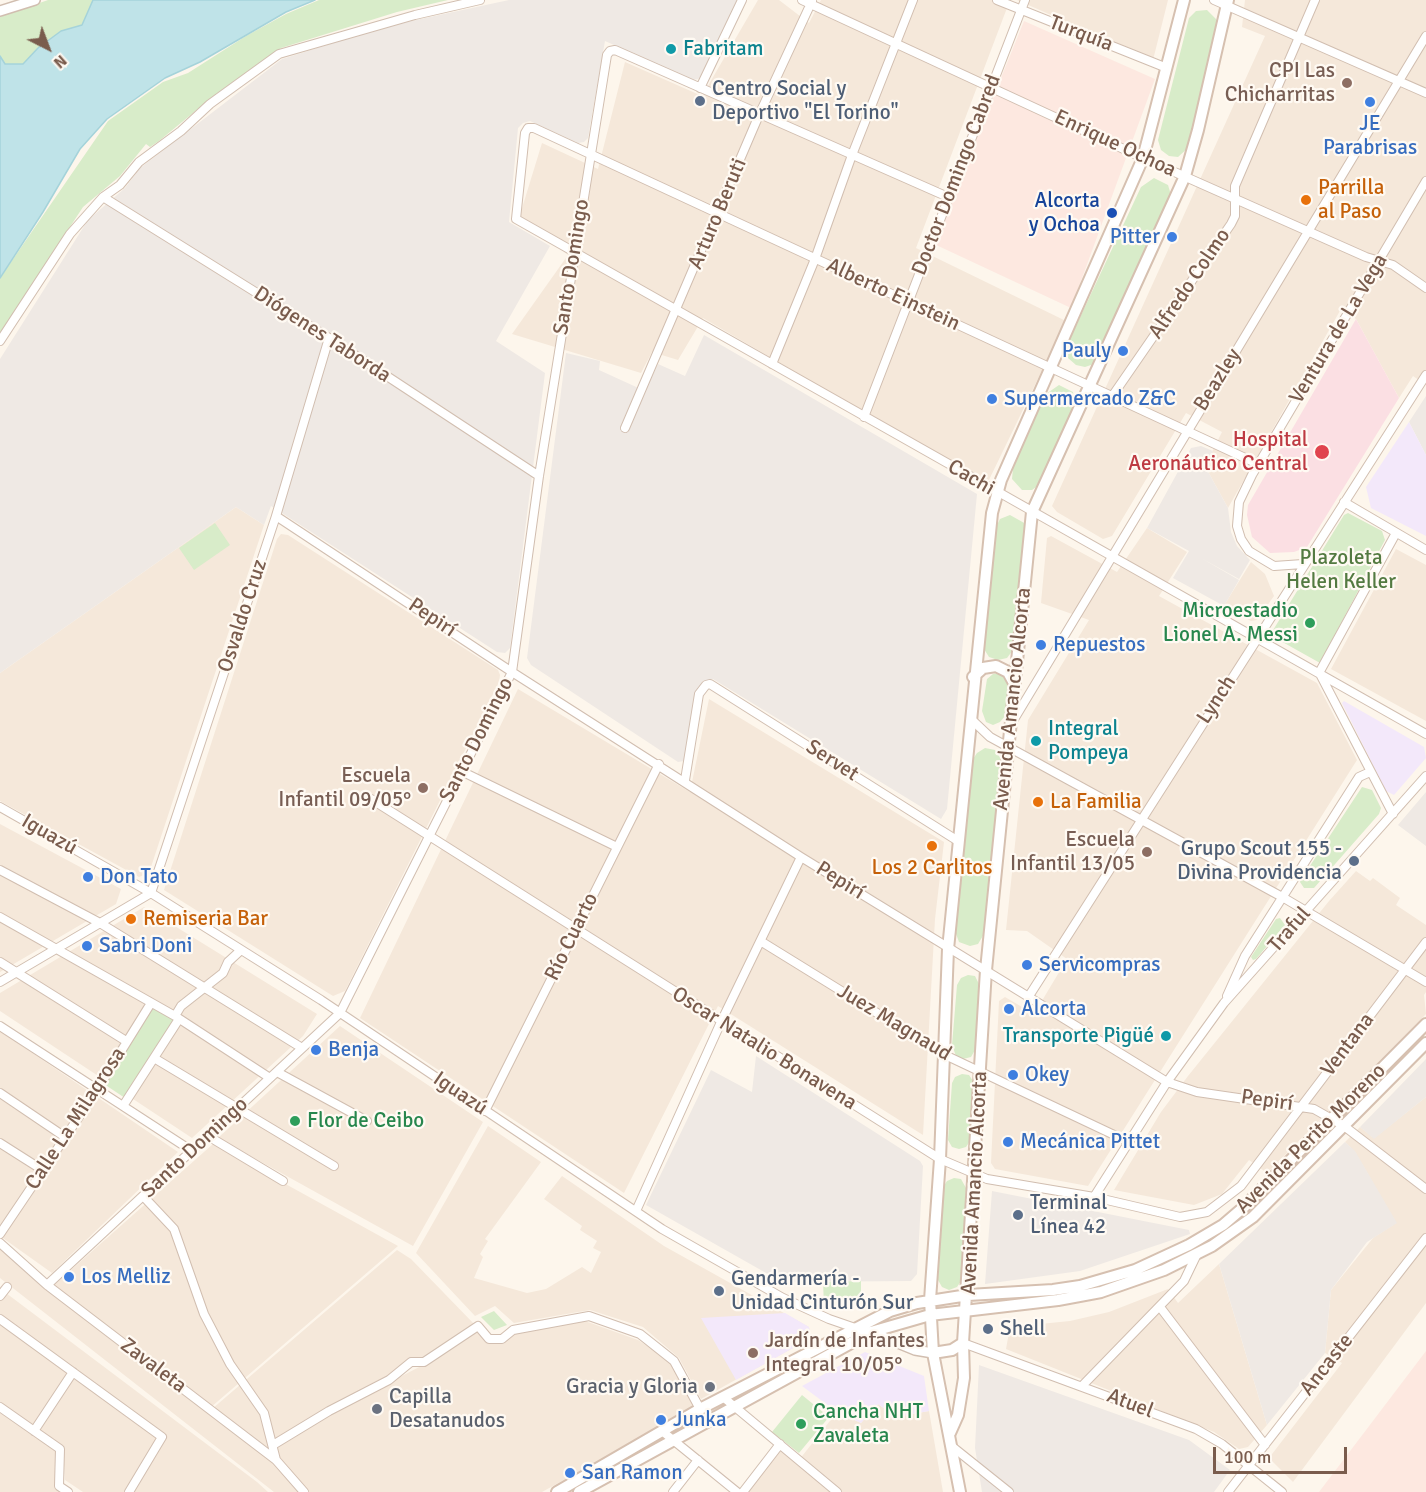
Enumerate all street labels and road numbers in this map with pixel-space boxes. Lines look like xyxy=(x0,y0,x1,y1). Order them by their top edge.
street label: Turquía xyxy=(1045,10,1117,58)
street label: Doctor Domingo Cabred xyxy=(907,71,1007,279)
street label: Enrique Ochoa xyxy=(1050,105,1180,183)
street label: Arturo Beruti xyxy=(683,155,753,273)
street label: Santo Domingo xyxy=(549,197,595,337)
street label: Alfredo Colmo xyxy=(1144,224,1236,344)
street label: Ventura de La Vega xyxy=(1284,250,1394,408)
street label: Alberto Einstein xyxy=(822,253,964,337)
street label: Diógenes Taborda xyxy=(249,281,395,389)
street label: Beazley xyxy=(1189,344,1247,416)
street label: Cachi xyxy=(943,455,999,501)
street label: Osvaldo Cruz xyxy=(213,556,273,676)
street label: Avenida Amancio Alcorta xyxy=(989,586,1037,812)
street label: Pepirí xyxy=(403,593,461,643)
street label: Lynch xyxy=(1192,671,1242,729)
street label: Santo Domingo xyxy=(435,673,519,807)
street label: Servet xyxy=(801,735,863,787)
street label: Iguazú xyxy=(17,809,81,861)
street label: Pepirí xyxy=(811,856,869,906)
street label: Río Cuarto xyxy=(540,889,604,985)
street label: Traful xyxy=(1263,902,1317,958)
street label: Juez Magnaud xyxy=(832,979,956,1067)
street label: Oscar Natalio Bonavena xyxy=(667,982,861,1116)
street label: Ventana xyxy=(1316,1008,1380,1082)
street label: Calle La Milagrosa xyxy=(21,1043,131,1195)
street label: Avenida Perito Moreno xyxy=(1231,1059,1391,1219)
street label: Iguazú xyxy=(428,1067,492,1121)
street label: Avenida Amancio Alcorta xyxy=(957,1070,993,1296)
street label: Pepirí xyxy=(1239,1085,1295,1117)
street label: Santo Domingo xyxy=(136,1092,254,1204)
street label: Ancaste xyxy=(1295,1329,1359,1401)
street label: Zavaleta xyxy=(115,1333,191,1399)
street label: Atuel xyxy=(1103,1384,1157,1424)

